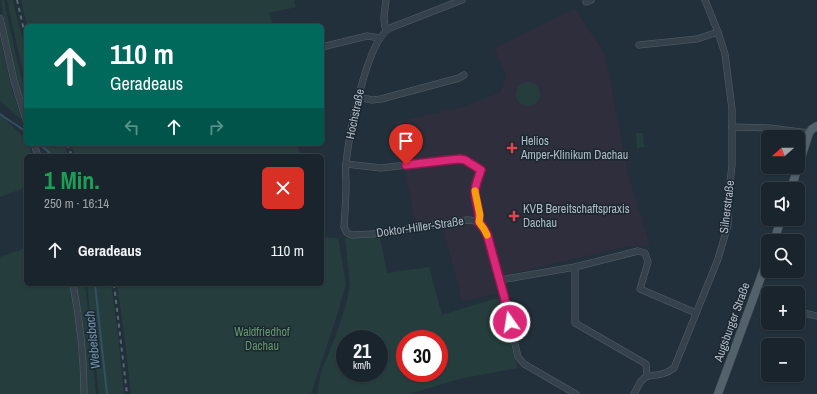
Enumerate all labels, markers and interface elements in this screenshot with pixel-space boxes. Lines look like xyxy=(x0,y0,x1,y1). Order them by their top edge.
text: 110 m xyxy=(110,35,174,73)
icon: ahead xyxy=(44,40,96,92)
text: Geradeaus xyxy=(110,71,183,96)
street label: Hochstraße xyxy=(342,87,368,141)
icon: left xyxy=(121,116,143,138)
icon: ahead xyxy=(163,116,185,138)
icon: right xyxy=(205,116,227,138)
pin xyxy=(389,124,423,165)
icon: arrive xyxy=(395,130,417,152)
north arrow xyxy=(761,130,805,174)
map controls xyxy=(761,130,805,382)
place label: Helios Amper-Klinikum Dachau xyxy=(520,133,628,163)
marker: Helios Amper-Klinikum Dachau xyxy=(506,142,518,154)
text: 1 Min. xyxy=(44,164,100,196)
button: close xyxy=(262,167,304,209)
street label: Silnerstraße xyxy=(716,179,738,235)
button: sound xyxy=(761,182,805,226)
text: 250 m · 16:14 xyxy=(44,195,109,212)
place label: KVB Bereitschaftspraxis Dachau xyxy=(523,201,630,231)
marker: KVB Bereitschaftspraxis Dachau xyxy=(508,210,520,222)
street label: Doktor-Hiller-Straße xyxy=(375,213,465,241)
button: search xyxy=(761,234,805,278)
icon: ahead xyxy=(44,239,66,261)
text: Geradeaus xyxy=(78,240,142,261)
text: 110 m xyxy=(271,240,304,261)
street label: Augsburger Straße xyxy=(710,280,754,365)
button: + xyxy=(761,286,805,330)
position arrow xyxy=(489,301,531,343)
water label: Webelsbach xyxy=(81,310,104,370)
park label: Waldfriedhof Dachau xyxy=(234,324,290,354)
speed limit sign: 30 xyxy=(396,330,448,382)
text: 21 xyxy=(353,337,371,364)
button: − xyxy=(761,338,805,382)
text: km/h xyxy=(353,359,371,372)

